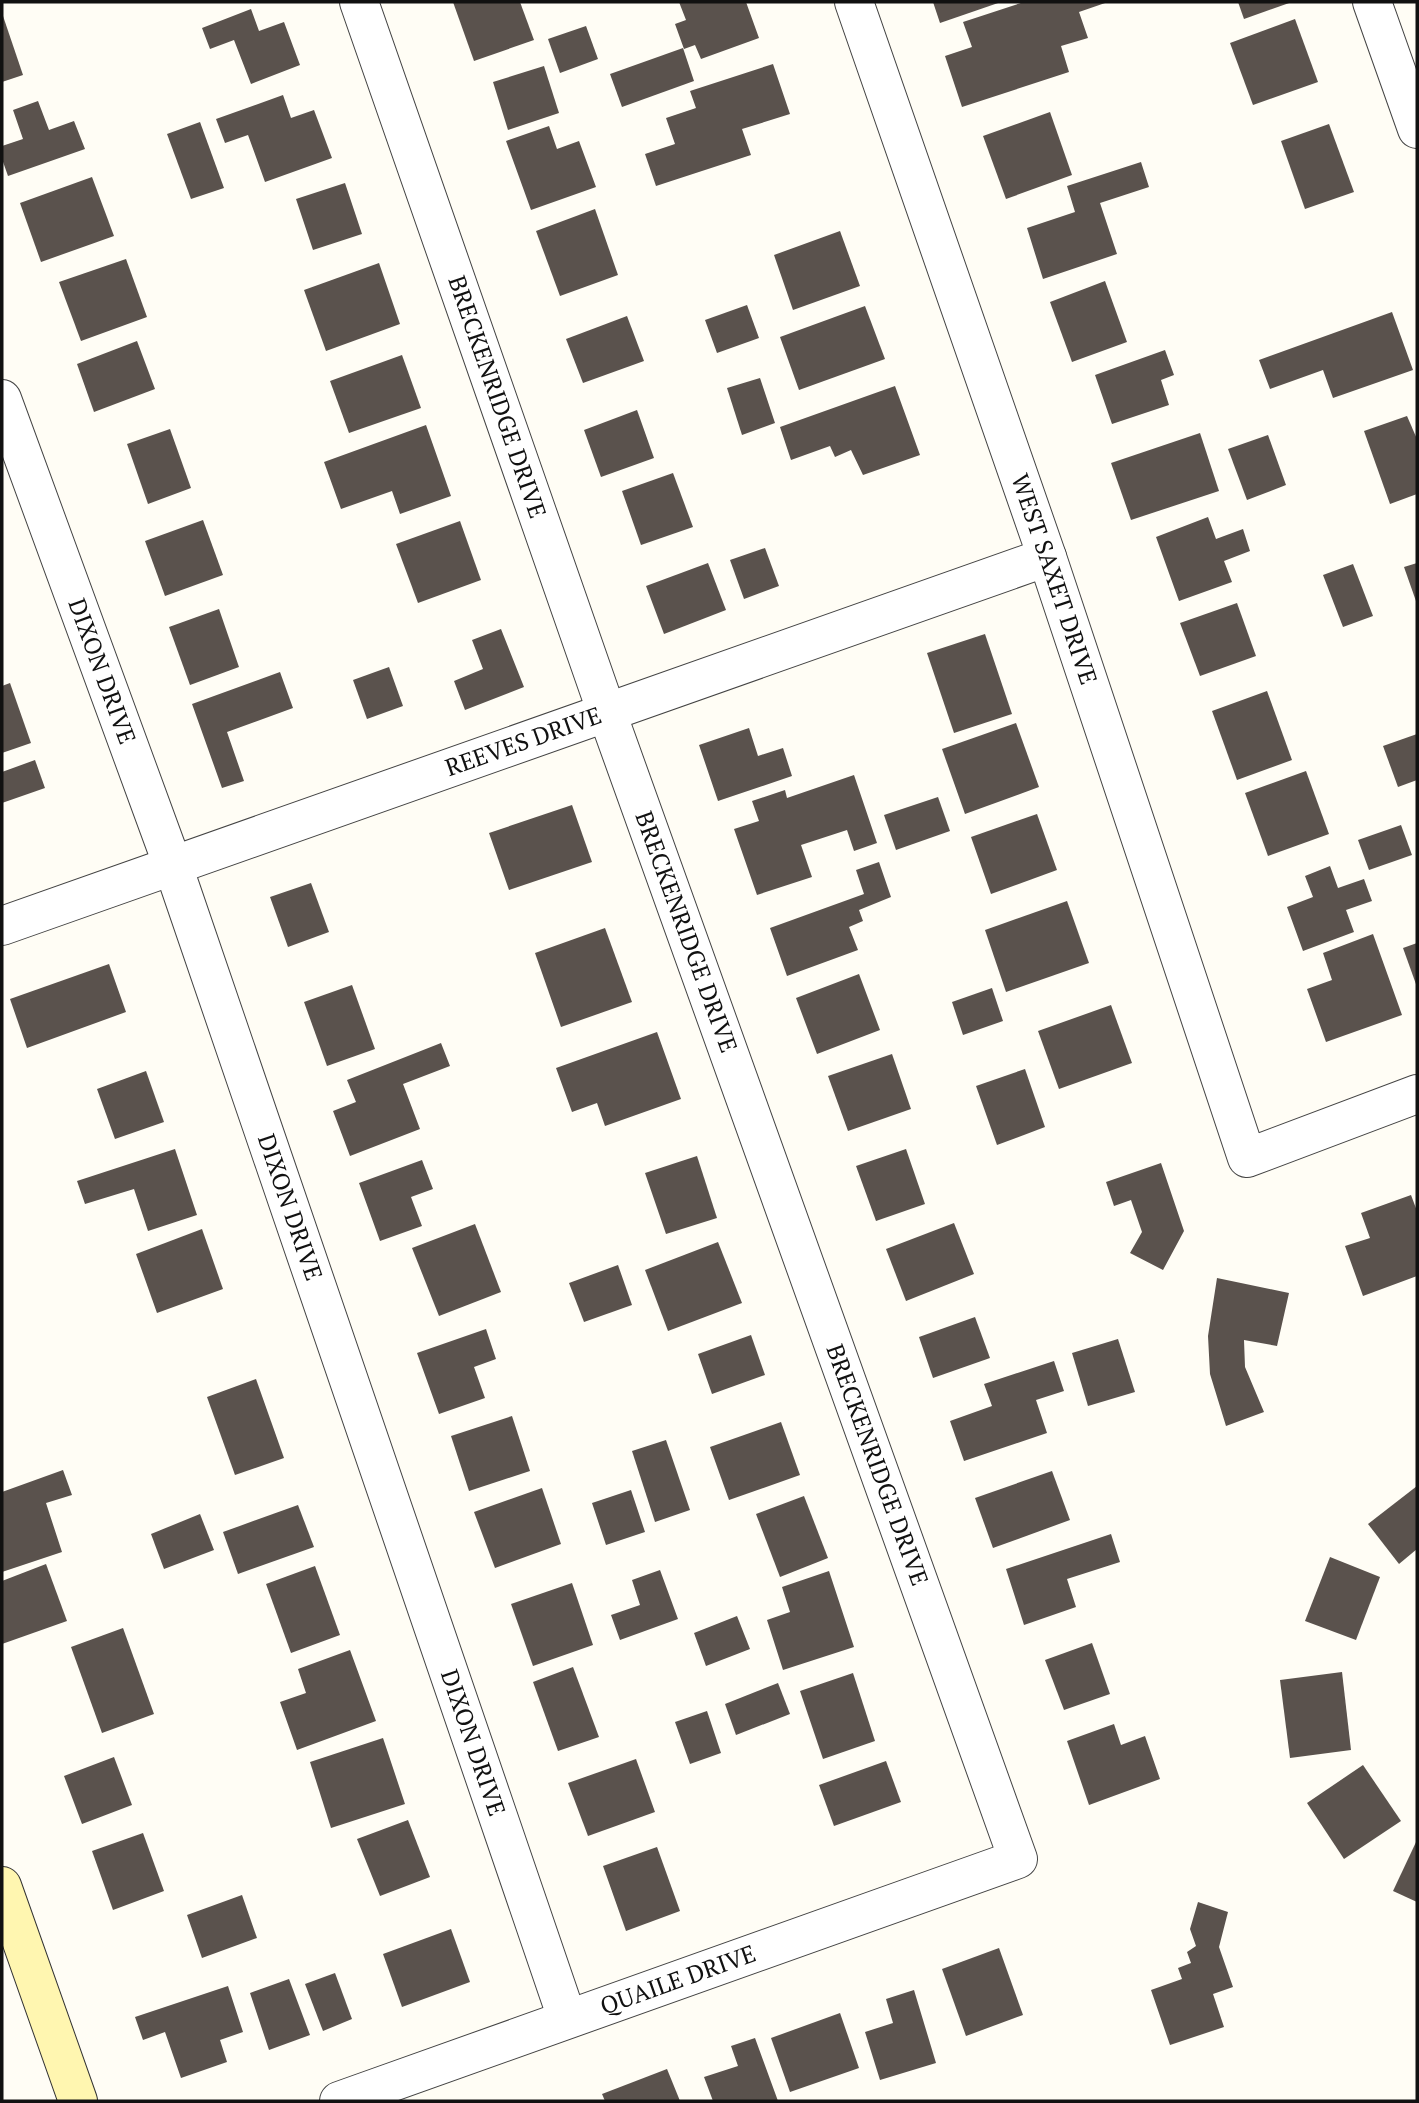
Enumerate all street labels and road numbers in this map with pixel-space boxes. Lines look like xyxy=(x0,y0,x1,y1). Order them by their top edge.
street label: BRECKENRIDGE DRIVE xyxy=(441,271,555,522)
street label: WEST SAXET DRIVE xyxy=(1004,469,1105,689)
street label: DIXON DRIVE xyxy=(61,594,144,748)
street label: REEVES DRIVE xyxy=(441,699,606,783)
street label: BRECKENRIDGE DRIVE xyxy=(628,807,746,1057)
street label: DIXON DRIVE xyxy=(251,1129,331,1285)
street label: BRECKENRIDGE DRIVE xyxy=(819,1340,937,1590)
street label: DIXON DRIVE xyxy=(434,1665,514,1820)
street label: QUAILE DRIVE xyxy=(596,1937,760,2022)

